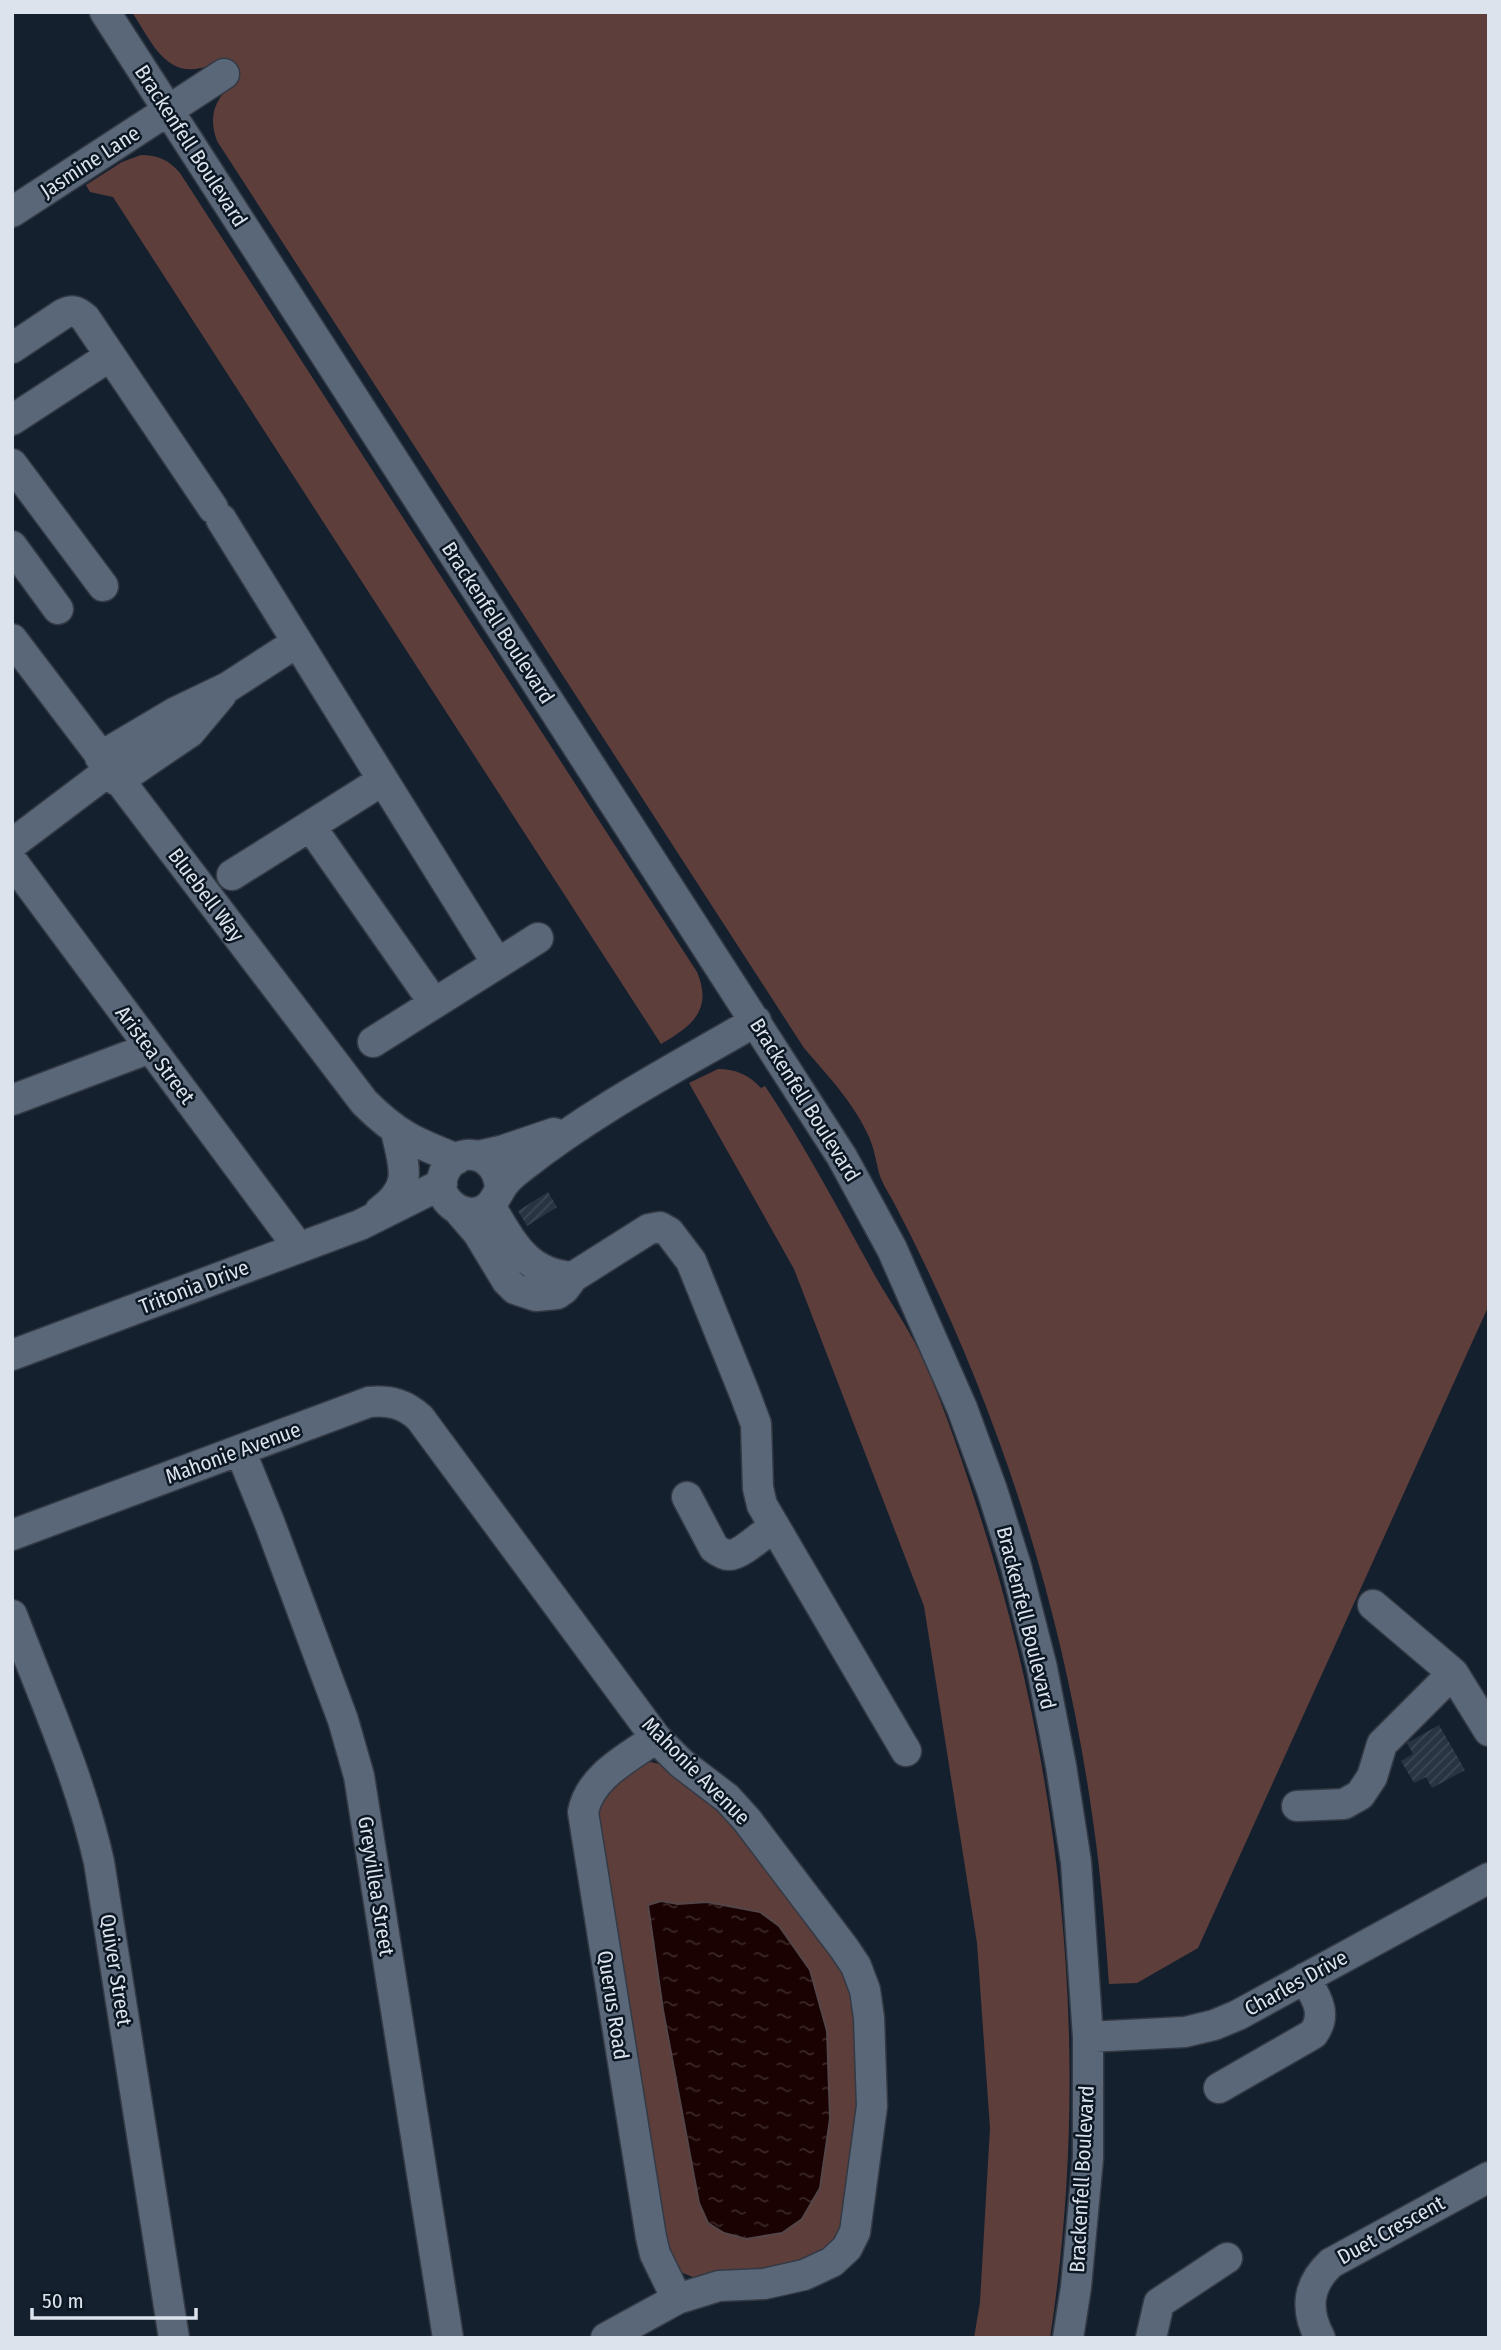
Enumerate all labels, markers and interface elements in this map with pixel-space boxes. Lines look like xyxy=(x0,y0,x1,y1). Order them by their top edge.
street label: Brackenfell Boulevard xyxy=(129,60,253,232)
street label: Jasmine Lane xyxy=(35,120,145,204)
street label: Brackenfell Boulevard xyxy=(436,537,560,709)
street label: Bluebell Way xyxy=(162,843,250,947)
street label: Aristea Street xyxy=(110,1001,200,1109)
street label: Brackenfell Boulevard xyxy=(744,1014,866,1186)
street label: Tritonia Drive xyxy=(135,1254,253,1320)
street label: Mahonie Avenue xyxy=(162,1416,304,1490)
street label: Brackenfell Boulevard xyxy=(991,1524,1061,1712)
street label: Mahonie Avenue xyxy=(637,1712,755,1830)
street label: Greyvillea Street xyxy=(352,1814,400,1958)
street label: Quiver Street xyxy=(94,1912,138,2028)
street label: Charles Drive xyxy=(1240,1944,1352,2022)
street label: Querus Road xyxy=(592,1948,634,2062)
street label: Brackenfell Boulevard xyxy=(1064,2085,1100,2273)
street label: Duet Crescent xyxy=(1333,2190,1449,2270)
scale bar xyxy=(32,2276,196,2320)
text: 50 m xyxy=(42,2288,84,2314)

